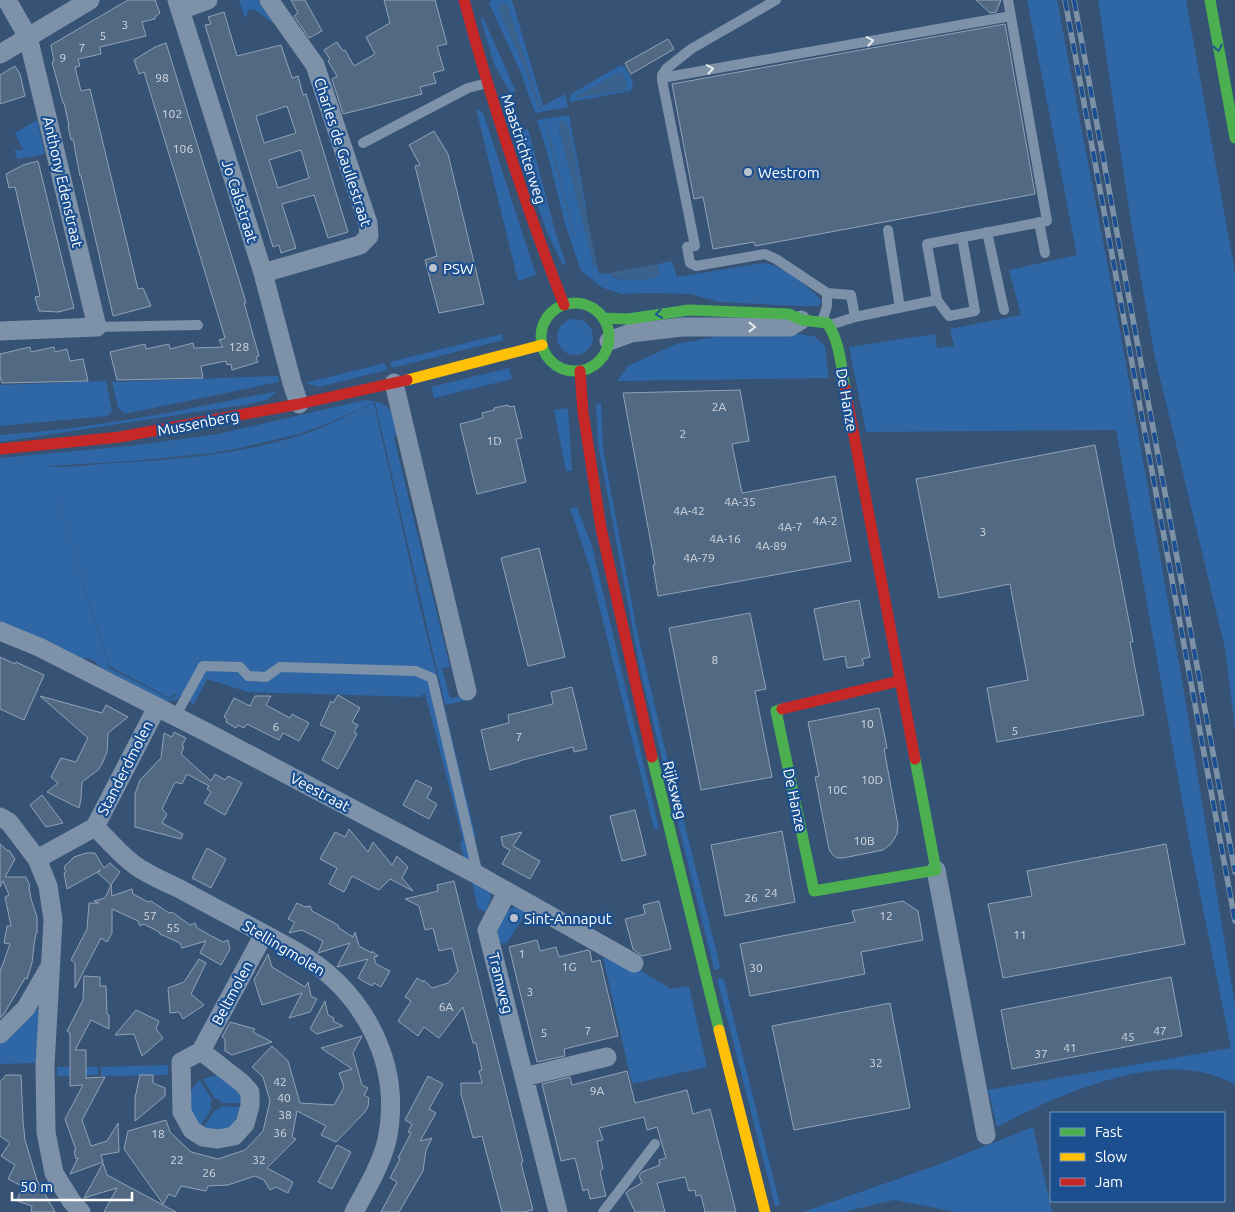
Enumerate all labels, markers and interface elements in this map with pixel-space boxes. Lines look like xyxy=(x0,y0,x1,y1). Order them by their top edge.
house number: 3 xyxy=(122,18,128,31)
house number: 5 xyxy=(100,29,106,42)
one-way arrow xyxy=(866,36,875,46)
house number: 7 xyxy=(79,41,85,54)
one-way arrow xyxy=(1213,44,1223,52)
house number: 9 xyxy=(60,51,66,64)
one-way arrow xyxy=(706,65,715,75)
house number: 98 xyxy=(155,71,169,84)
street label: Charles de Gaullestraat xyxy=(311,75,375,229)
street label: Maastrichterweg xyxy=(498,92,550,206)
house number: 102 xyxy=(162,107,182,120)
street label: Anthony Edenstraat xyxy=(40,115,86,249)
house number: 106 xyxy=(173,142,193,155)
street label: Jo Calsstraat xyxy=(219,157,261,245)
place label: Westrom xyxy=(758,164,820,181)
marker: Westrom xyxy=(742,166,754,178)
place label: PSW xyxy=(443,260,474,277)
marker: PSW xyxy=(427,262,439,274)
one-way arrow xyxy=(655,308,663,319)
one-way arrow xyxy=(749,322,757,332)
house number: 128 xyxy=(229,340,249,353)
street label: De Hanze xyxy=(833,367,861,433)
house number: 2A xyxy=(712,400,726,413)
street label: Mussenberg xyxy=(156,407,240,439)
house number: 2 xyxy=(680,427,686,440)
house number: 1D xyxy=(486,434,502,447)
house number: 4A-35 xyxy=(724,495,756,508)
house number: 4A-42 xyxy=(673,504,705,517)
house number: 4A-2 xyxy=(813,514,837,527)
house number: 4A-7 xyxy=(778,520,802,533)
house number: 3 xyxy=(980,525,986,538)
house number: 4A-16 xyxy=(709,532,741,545)
house number: 4A-89 xyxy=(755,539,787,552)
house number: 4A-79 xyxy=(683,551,715,564)
house number: 8 xyxy=(712,653,719,666)
house number: 10 xyxy=(860,717,874,730)
street label: Standerdmolen xyxy=(94,718,156,818)
house number: 6 xyxy=(273,720,280,733)
house number: 5 xyxy=(1012,724,1018,737)
house number: 7 xyxy=(516,730,522,743)
street label: Rijksweg xyxy=(660,759,690,821)
street label: De Hanze xyxy=(780,767,810,833)
street label: Veestraat xyxy=(287,769,353,815)
house number: 10D xyxy=(861,773,883,786)
house number: 10C xyxy=(827,783,848,796)
house number: 10B xyxy=(853,834,875,847)
house number: 24 xyxy=(764,886,778,899)
house number: 26 xyxy=(744,891,758,904)
house number: 57 xyxy=(143,909,157,922)
house number: 12 xyxy=(879,909,893,922)
place label: Sint-Annaput xyxy=(524,910,612,927)
marker: Sint-Annaput xyxy=(508,912,520,924)
street label: Stellingmolen xyxy=(240,917,328,979)
house number: 55 xyxy=(166,921,180,934)
house number: 11 xyxy=(1013,928,1027,941)
house number: 1 xyxy=(519,947,525,960)
street label: Tramweg xyxy=(485,951,517,1015)
street label: Beltmolen xyxy=(208,958,256,1028)
house number: 1G xyxy=(562,960,576,973)
house number: 30 xyxy=(749,961,763,974)
house number: 3 xyxy=(527,985,533,998)
house number: 6A xyxy=(439,1000,453,1013)
house number: 7 xyxy=(585,1024,591,1037)
house number: 47 xyxy=(1153,1024,1167,1037)
house number: 5 xyxy=(541,1026,547,1039)
house number: 45 xyxy=(1121,1030,1135,1043)
house number: 41 xyxy=(1063,1041,1077,1054)
house number: 37 xyxy=(1034,1047,1048,1060)
house number: 32 xyxy=(869,1056,883,1069)
house number: 42 xyxy=(273,1075,287,1088)
house number: 9A xyxy=(590,1084,604,1097)
house number: 40 xyxy=(277,1091,291,1104)
house number: 38 xyxy=(278,1108,292,1121)
legend xyxy=(1050,1112,1225,1202)
text: Fast xyxy=(1095,1123,1123,1140)
house number: 36 xyxy=(273,1126,287,1139)
house number: 18 xyxy=(151,1127,165,1140)
text: Slow xyxy=(1095,1148,1128,1165)
house number: 22 xyxy=(170,1153,184,1166)
house number: 32 xyxy=(252,1153,266,1166)
house number: 26 xyxy=(202,1166,216,1179)
scale bar xyxy=(12,1170,132,1202)
text: Jam xyxy=(1095,1173,1123,1190)
text: 50 m xyxy=(20,1178,53,1195)

